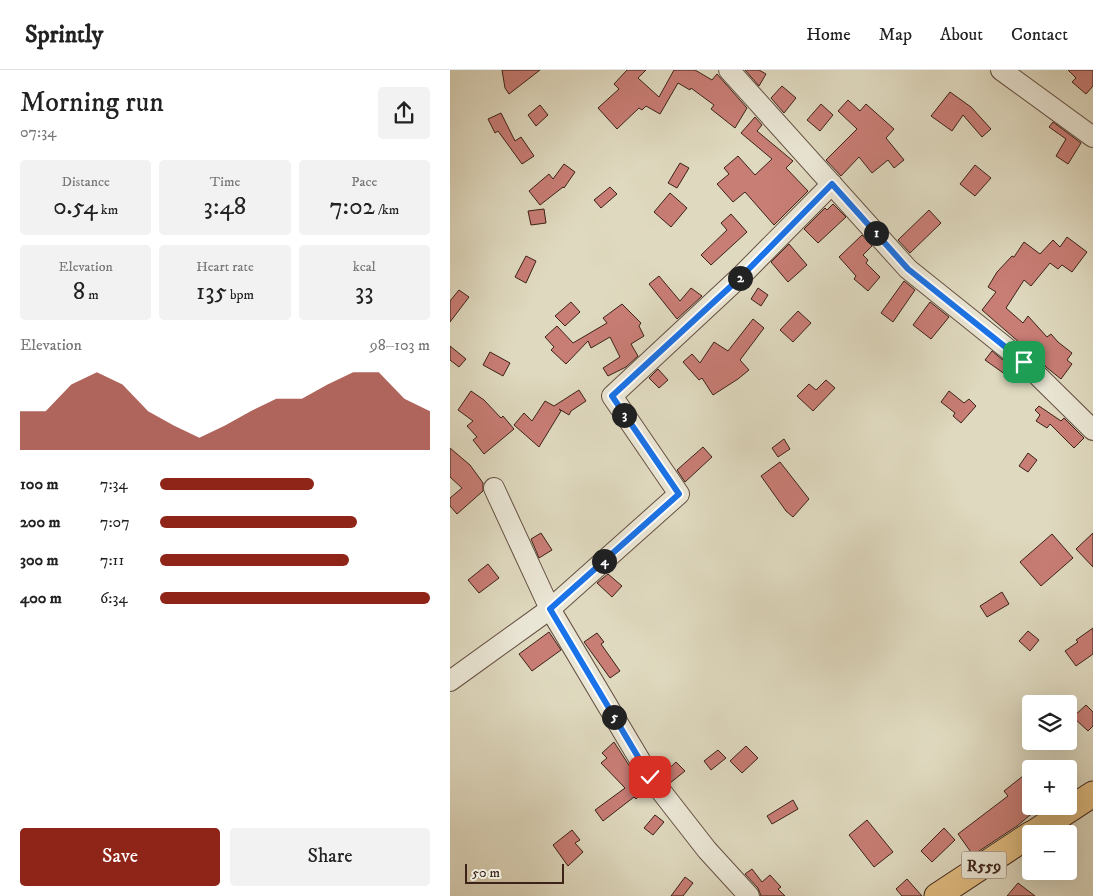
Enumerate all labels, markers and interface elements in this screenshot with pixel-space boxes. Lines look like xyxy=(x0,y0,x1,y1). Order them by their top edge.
text: Sprintly xyxy=(25,20,103,50)
text: Home xyxy=(806,24,851,46)
text: Map xyxy=(879,24,912,46)
text: About xyxy=(940,24,983,46)
text: Contact xyxy=(1011,24,1068,46)
text: Morning run xyxy=(20,85,164,120)
button: share xyxy=(378,87,430,139)
text: 07:34 xyxy=(20,122,56,142)
text: Distance xyxy=(62,173,110,191)
text: Time xyxy=(210,173,240,191)
text: Pace xyxy=(351,173,377,191)
text: 0.54 xyxy=(53,191,98,222)
text: 3:48 xyxy=(204,191,246,222)
text: 7:02 xyxy=(329,191,375,222)
text: km xyxy=(98,201,118,219)
text: /km xyxy=(375,201,399,219)
pin: 1 xyxy=(864,220,888,246)
text: 1 xyxy=(874,224,879,242)
text: Elevation xyxy=(59,258,113,276)
text: Heart rate xyxy=(196,258,254,276)
text: kcal xyxy=(353,258,376,276)
pin: 2 xyxy=(728,266,752,290)
text: 2 xyxy=(737,269,744,287)
text: 8 xyxy=(73,276,85,307)
text: 135 xyxy=(196,276,227,307)
text: 33 xyxy=(355,276,374,307)
text: m xyxy=(85,286,99,304)
text: bpm xyxy=(227,286,254,304)
text: Elevation xyxy=(20,335,82,355)
text: 98–103 m xyxy=(370,335,430,355)
pin xyxy=(1003,341,1045,383)
icon: arrive xyxy=(1010,348,1038,376)
pin: 3 xyxy=(612,402,636,428)
text: 3 xyxy=(622,406,627,424)
text: 100 m xyxy=(20,474,59,494)
text: 7:34 xyxy=(100,474,128,494)
text: 200 m xyxy=(20,512,61,532)
text: 7:07 xyxy=(100,512,130,532)
pin: 4 xyxy=(592,548,616,574)
text: 300 m xyxy=(20,550,59,570)
text: 7:11 xyxy=(100,550,124,570)
text: 4 xyxy=(600,552,609,570)
text: 400 m xyxy=(20,588,62,608)
text: 6:34 xyxy=(100,588,128,608)
map controls xyxy=(1022,695,1077,880)
button: layers xyxy=(1022,695,1077,750)
pin: 5 xyxy=(602,704,626,730)
text: 5 xyxy=(611,708,618,726)
pin xyxy=(629,756,671,798)
button: + xyxy=(1022,760,1077,815)
icon: check xyxy=(636,763,664,791)
button: − xyxy=(1022,825,1077,880)
button: Save xyxy=(20,828,220,886)
button: Share xyxy=(230,828,430,886)
road number: R559 xyxy=(962,852,1006,878)
scale bar xyxy=(465,861,564,884)
text: 50 m xyxy=(472,864,500,882)

